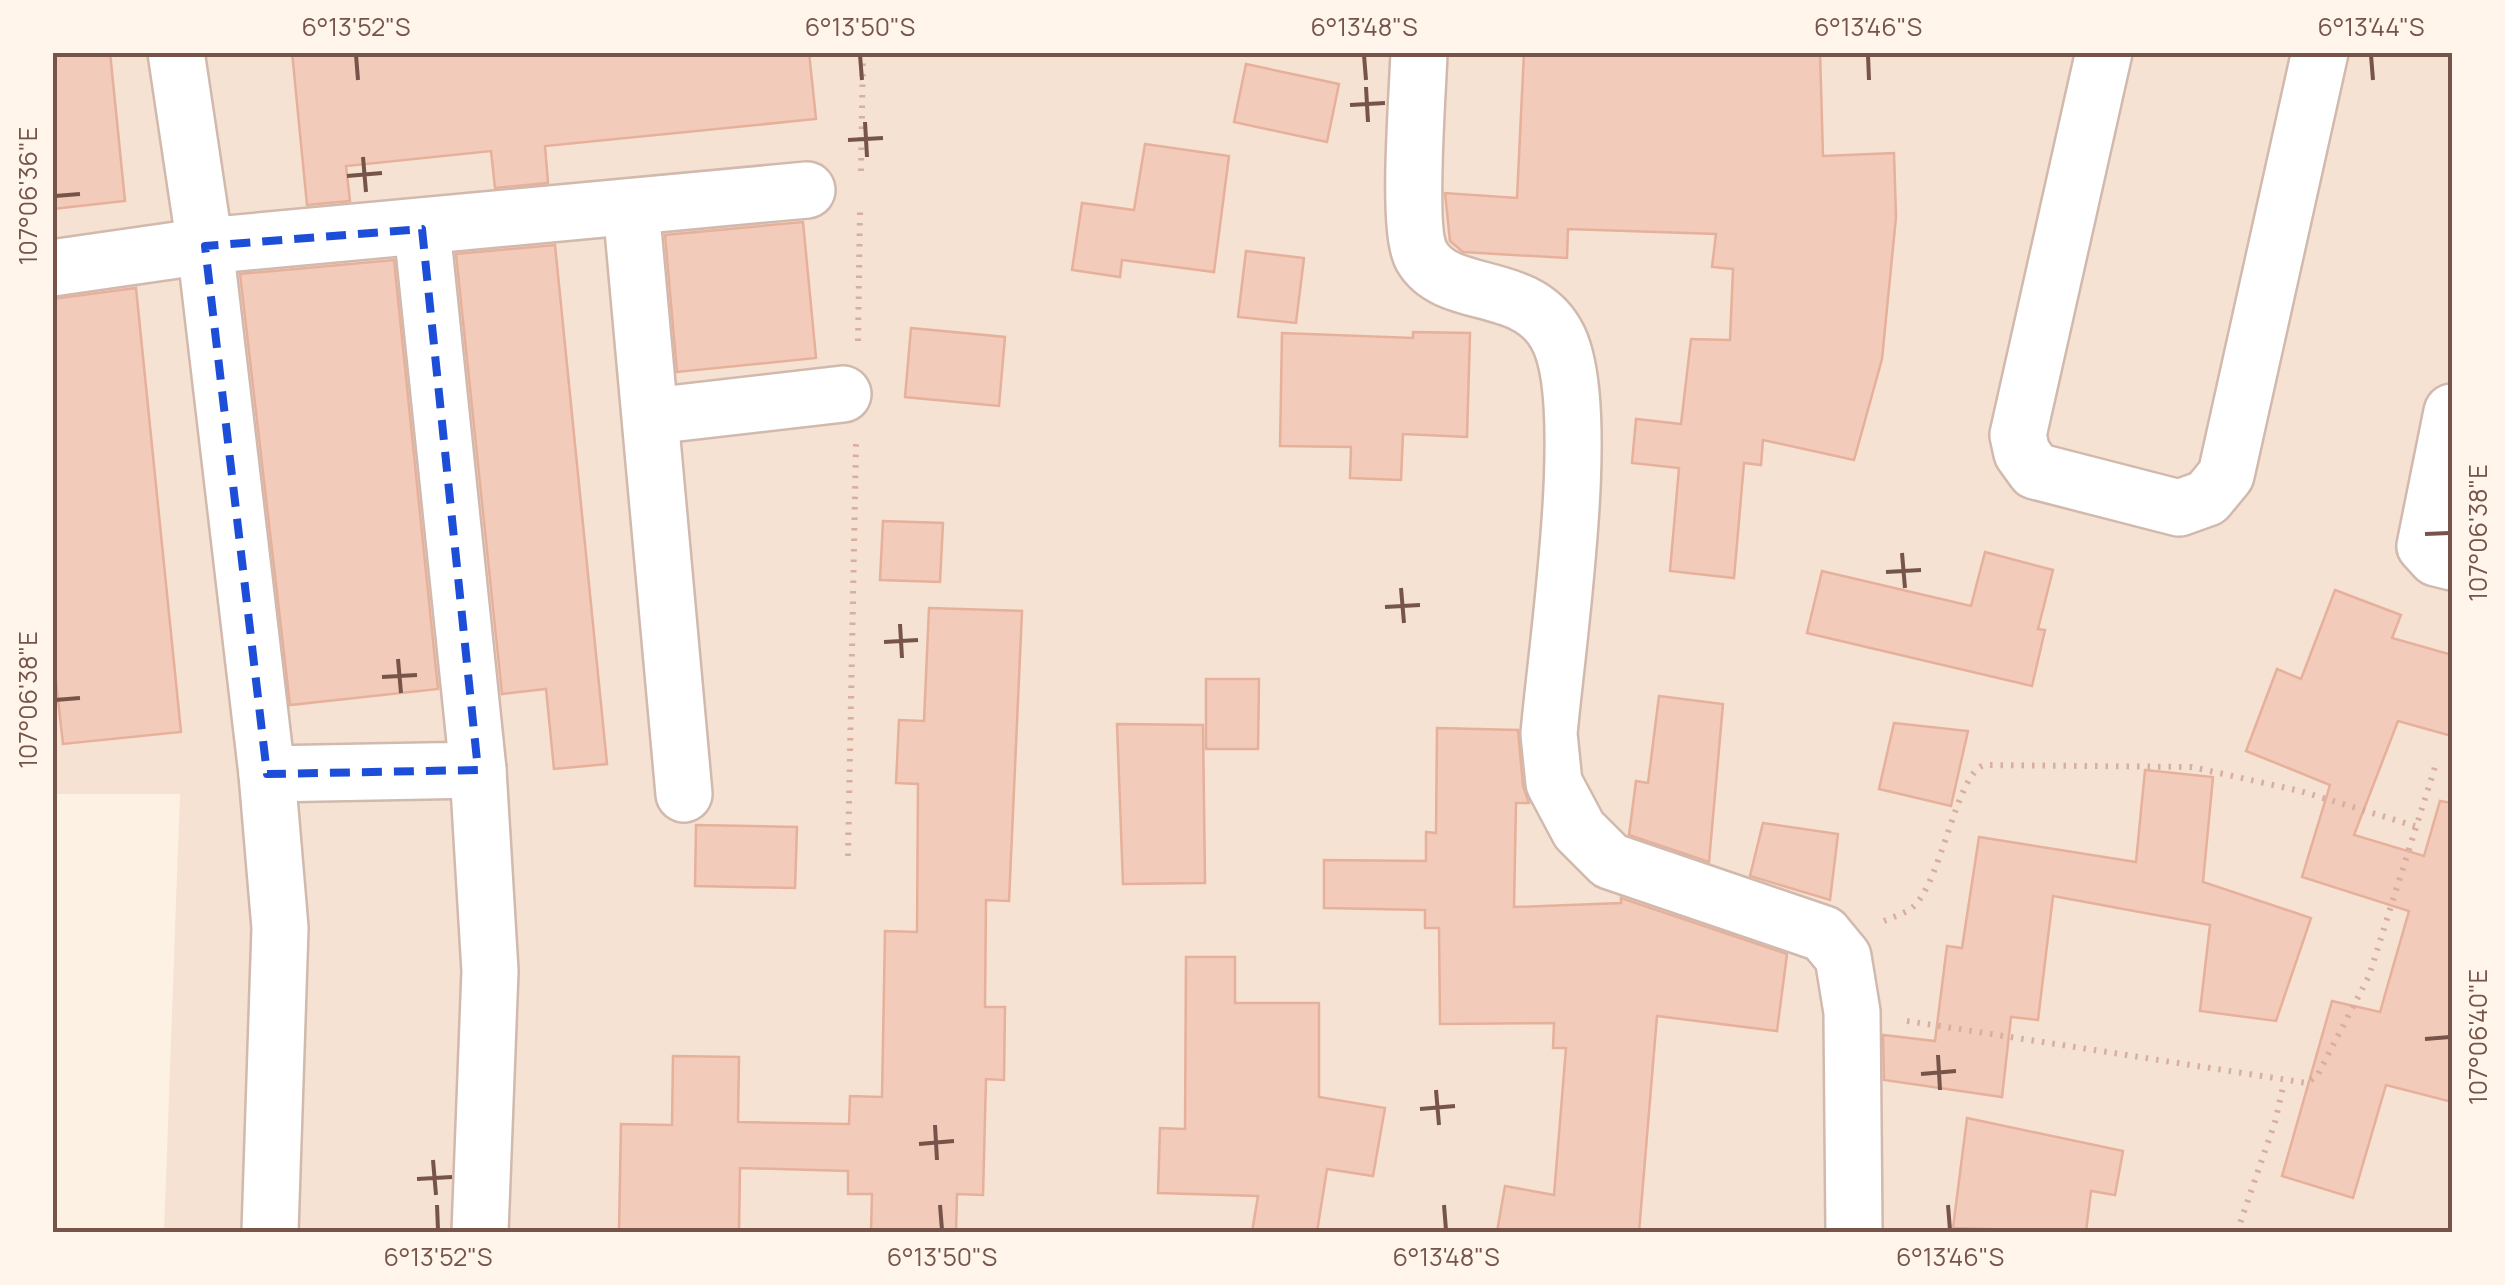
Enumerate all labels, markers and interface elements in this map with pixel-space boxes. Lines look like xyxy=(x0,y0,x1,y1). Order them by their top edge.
text: 6°13'52"S xyxy=(302,9,410,44)
text: 6°13'50"S xyxy=(805,9,915,44)
text: 6°13'48"S xyxy=(1310,9,1418,44)
text: 6°13'46"S xyxy=(1814,9,1922,44)
text: 6°13'44"S xyxy=(2318,9,2424,44)
text: 107°06'36"E xyxy=(10,127,45,265)
text: 107°06'38"E xyxy=(2460,464,2495,602)
text: 107°06'38"E xyxy=(10,631,45,769)
text: 107°06'40"E xyxy=(2460,969,2495,1105)
text: 6°13'52"S xyxy=(384,1239,492,1274)
text: 6°13'50"S xyxy=(887,1239,997,1274)
text: 6°13'48"S xyxy=(1392,1239,1500,1274)
text: 6°13'46"S xyxy=(1896,1239,2004,1274)

